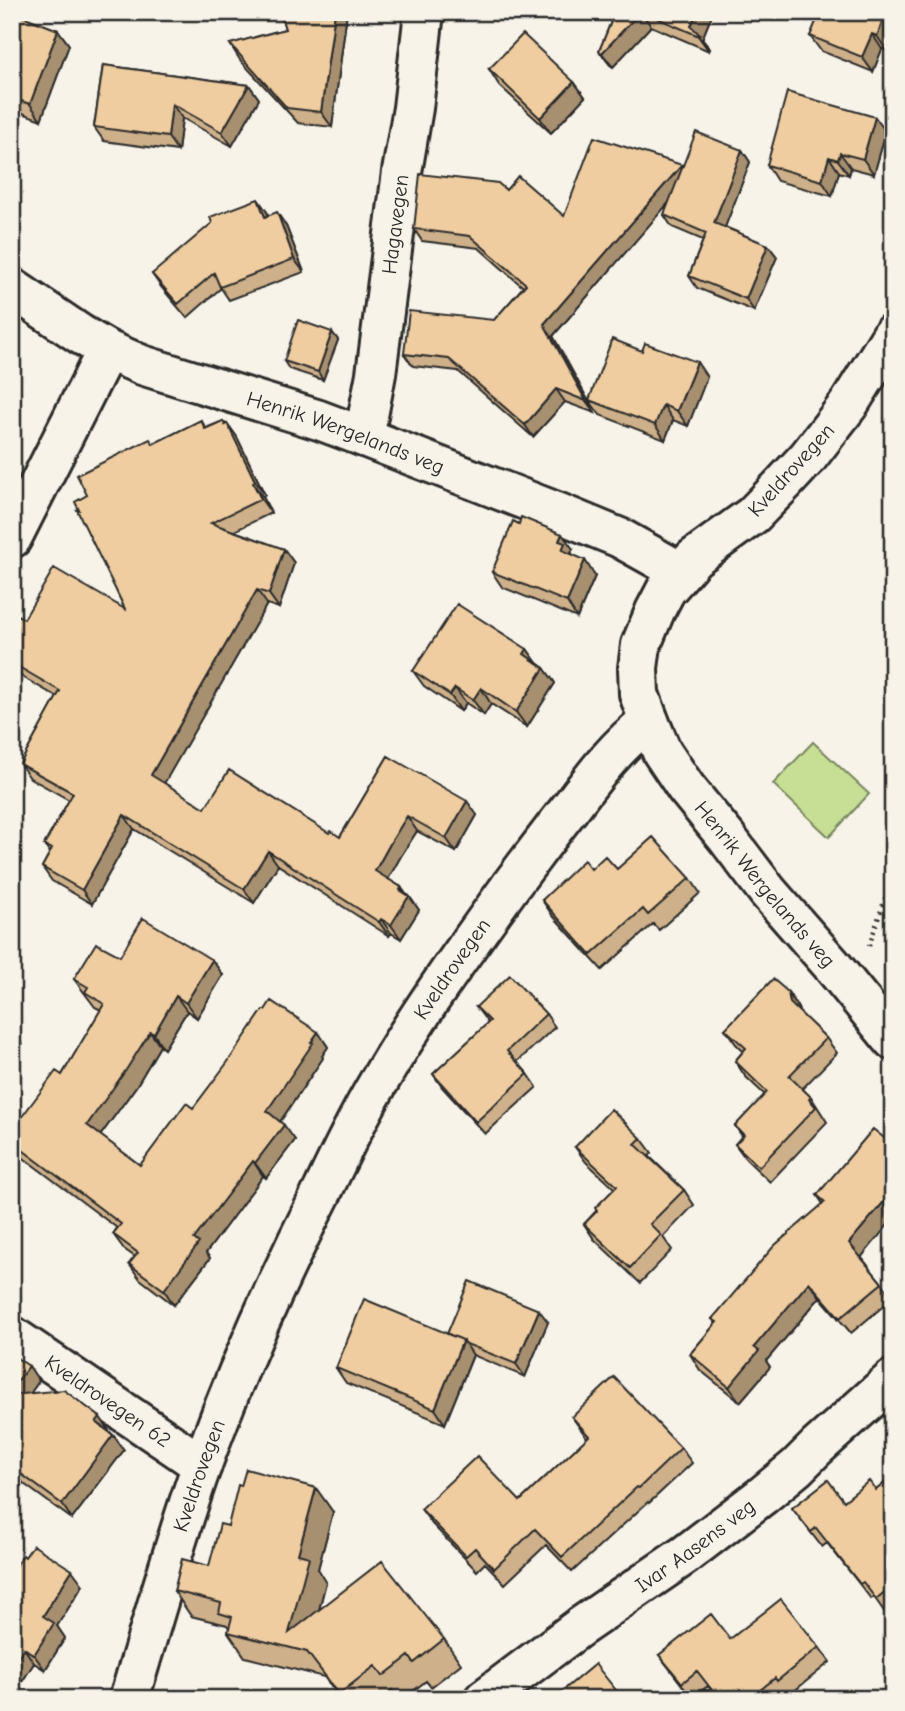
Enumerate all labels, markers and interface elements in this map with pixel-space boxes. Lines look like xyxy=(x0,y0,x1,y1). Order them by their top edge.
street label: Hagavegen xyxy=(377,173,414,276)
street label: Henrik Wergelands veg xyxy=(244,386,448,479)
street label: Kveldrovegen xyxy=(743,418,839,522)
street label: Henrik Wergelands veg xyxy=(690,796,840,972)
street label: Kveldrovegen xyxy=(409,914,495,1024)
street label: Kveldrovegen 62 xyxy=(40,1350,175,1452)
street label: Kveldrovegen xyxy=(168,1416,230,1535)
street label: Ivar Aasens veg xyxy=(631,1494,760,1597)

